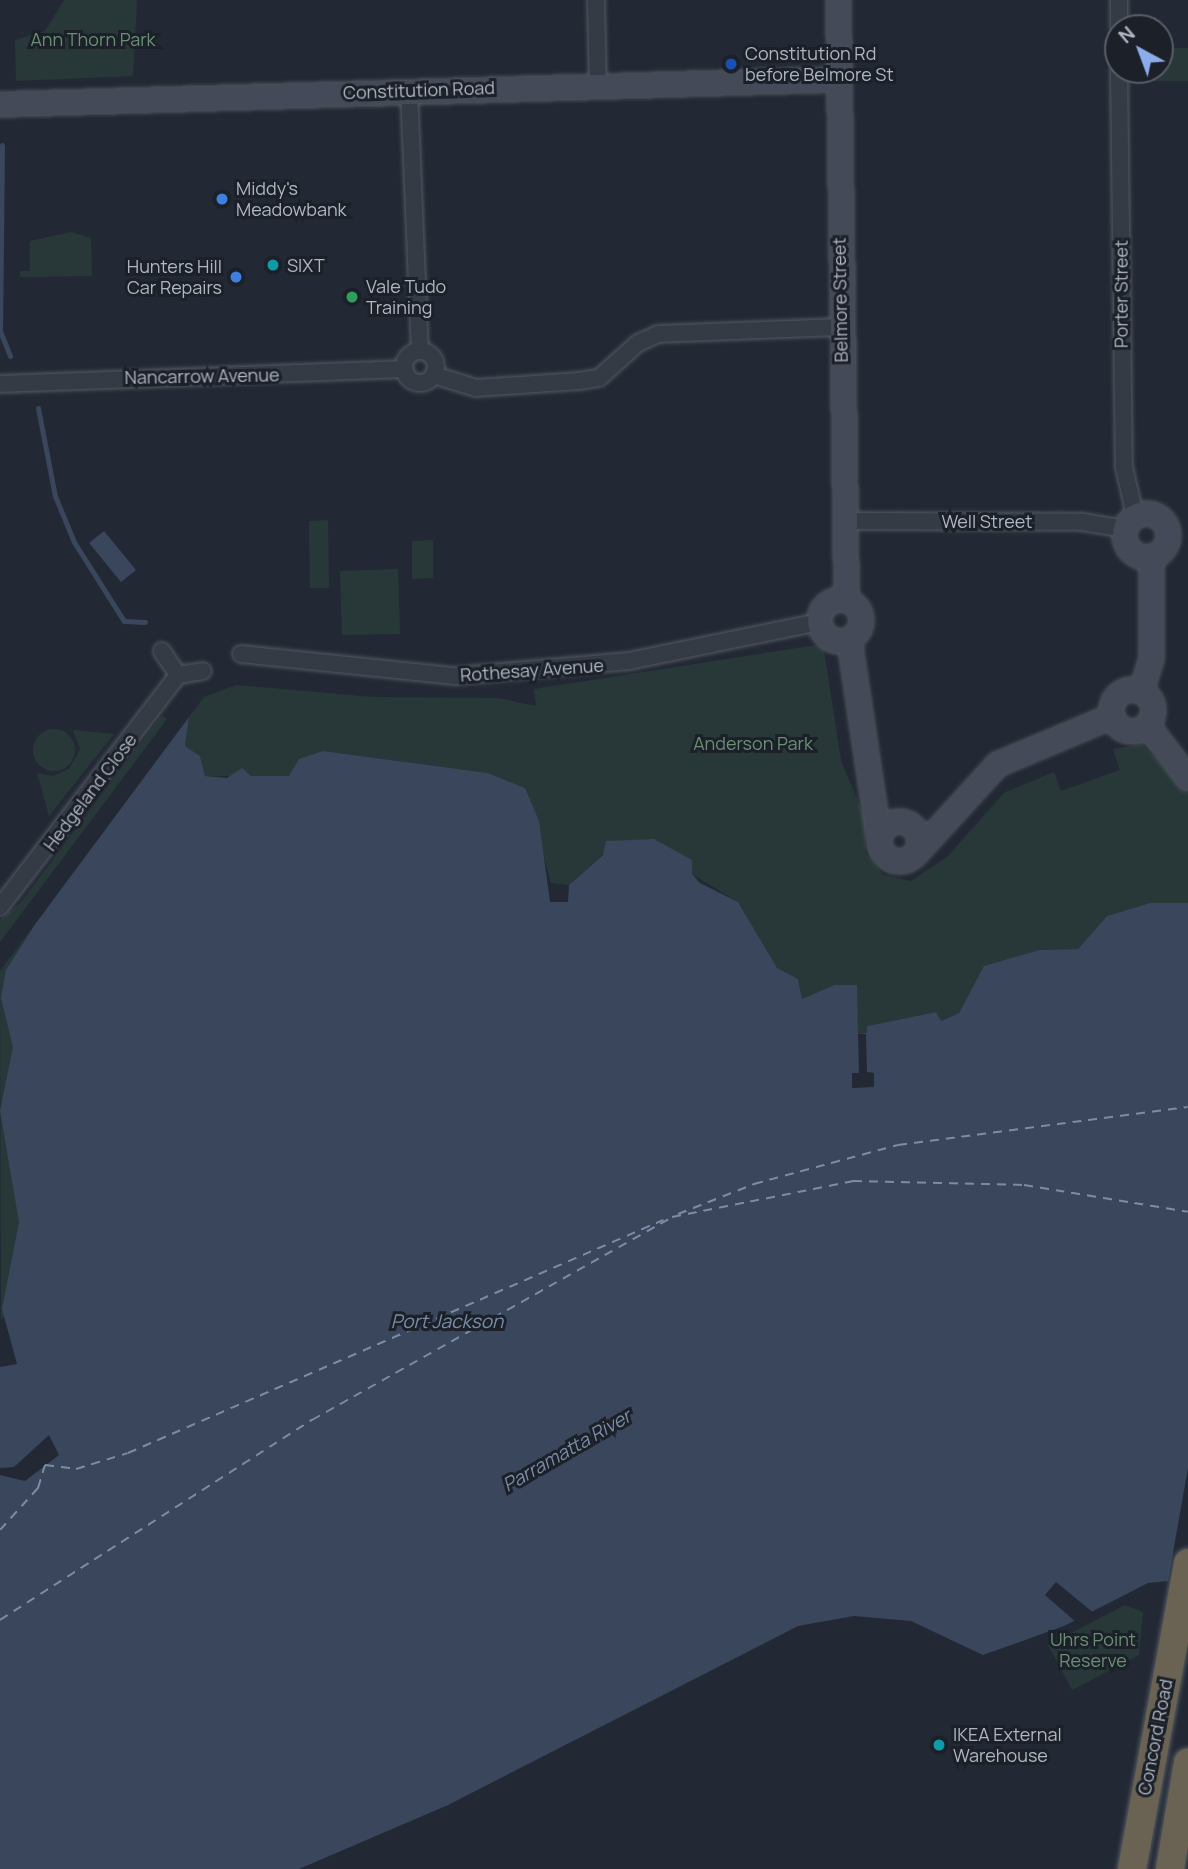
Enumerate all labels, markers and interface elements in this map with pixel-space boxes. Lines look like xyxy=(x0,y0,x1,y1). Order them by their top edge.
north arrow xyxy=(1104,14,1174,84)
text: N xyxy=(1113,20,1140,49)
park label: Ann Thorn Park xyxy=(30,28,156,50)
place label: Constitution Rd before Belmore St xyxy=(745,43,894,86)
marker: Constitution Rd before Belmore St xyxy=(723,56,739,72)
street label: Constitution Road xyxy=(343,77,495,103)
place label: Middy's Meadowbank xyxy=(236,178,347,220)
marker: Middy's Meadowbank xyxy=(214,191,230,207)
street label: Belmore Street xyxy=(828,237,852,363)
street label: Porter Street xyxy=(1110,240,1132,348)
place label: SIXT xyxy=(287,254,325,276)
place label: Hunters Hill Car Repairs xyxy=(127,256,222,298)
marker: SIXT xyxy=(265,257,281,273)
marker: Hunters Hill Car Repairs xyxy=(228,269,244,285)
place label: Vale Tudo Training xyxy=(366,276,446,318)
marker: Vale Tudo Training xyxy=(344,289,360,305)
street label: Nancarrow Avenue xyxy=(124,364,280,388)
street label: Well Street xyxy=(941,510,1033,532)
street label: Rothesay Avenue xyxy=(459,654,605,686)
street label: Hedgeland Close xyxy=(39,729,141,855)
park label: Anderson Park xyxy=(693,732,813,754)
water label: Port Jackson xyxy=(391,1311,503,1333)
water label: Parramatta River xyxy=(499,1405,635,1497)
park label: Uhrs Point Reserve xyxy=(1050,1629,1136,1672)
street label: Concord Road xyxy=(1133,1677,1177,1797)
place label: IKEA External Warehouse xyxy=(953,1724,1062,1766)
marker: IKEA External Warehouse xyxy=(931,1737,947,1753)

